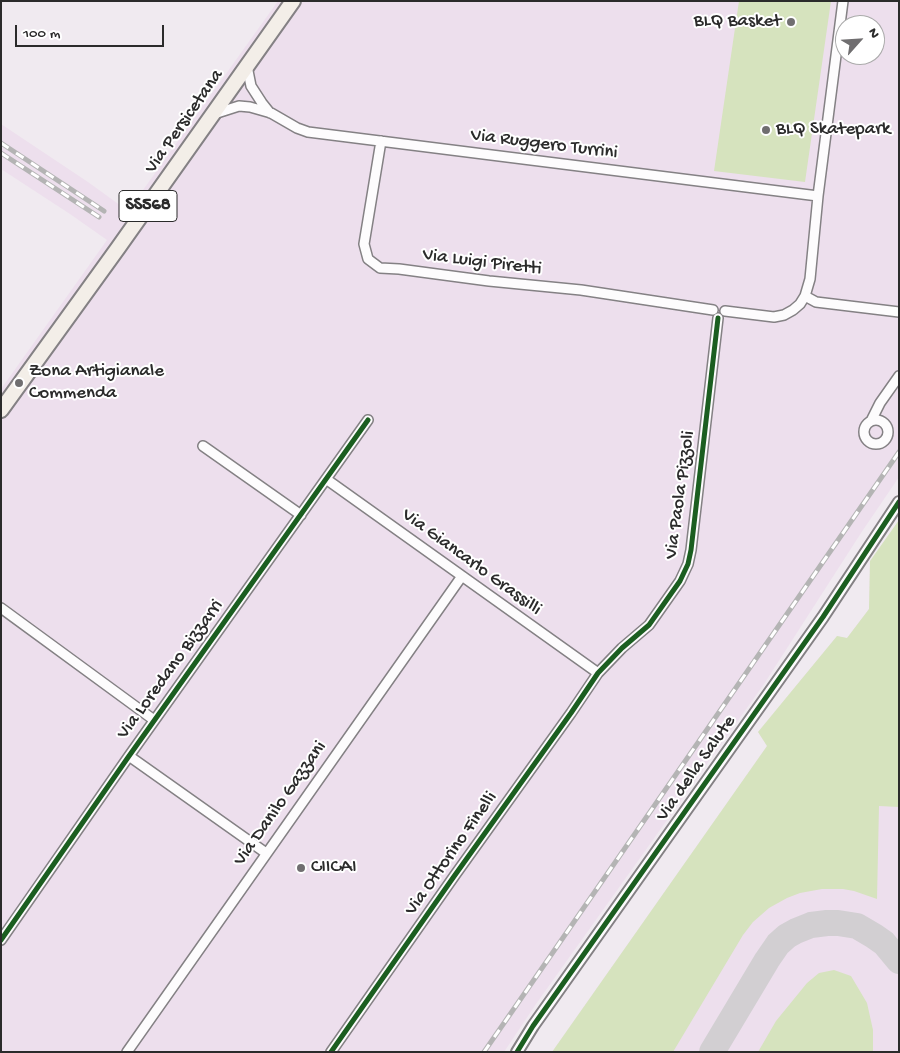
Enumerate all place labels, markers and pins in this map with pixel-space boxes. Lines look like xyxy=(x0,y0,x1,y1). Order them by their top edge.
place label: BLQ Basket xyxy=(694,11,781,33)
marker: BLQ Basket xyxy=(785,16,797,28)
place label: BLQ Skatepark xyxy=(776,119,890,141)
marker: BLQ Skatepark xyxy=(760,124,772,136)
place label: Zona Artigianale Commenda xyxy=(29,361,164,405)
marker: Zona Artigianale Commenda xyxy=(13,377,25,389)
place label: CIICAI xyxy=(311,857,356,879)
marker: CIICAI xyxy=(295,862,307,874)

